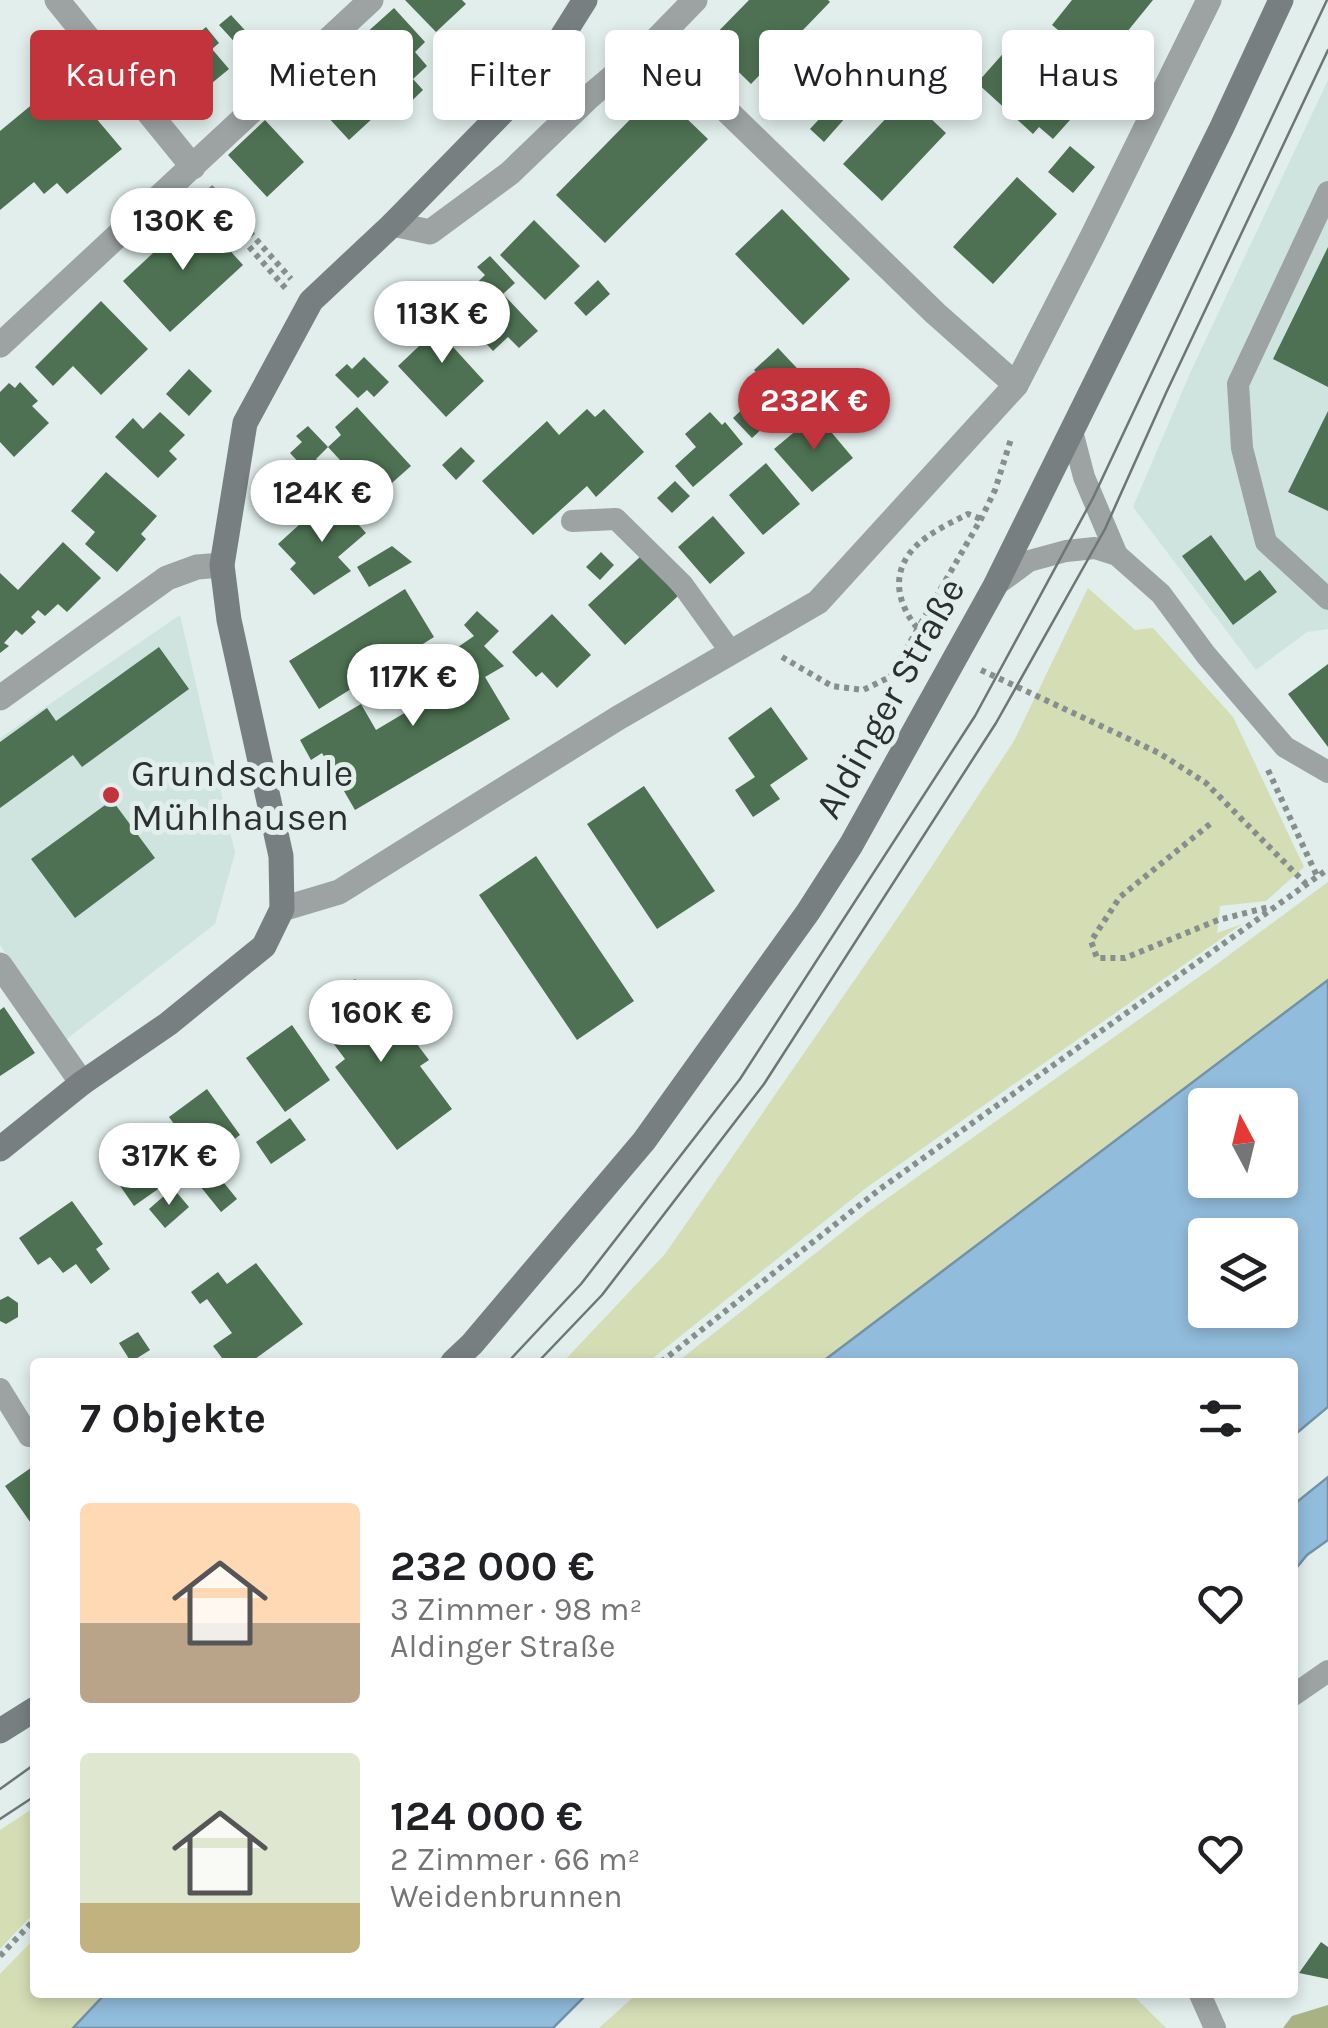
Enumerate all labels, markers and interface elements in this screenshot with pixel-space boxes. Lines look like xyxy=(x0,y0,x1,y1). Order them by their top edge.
chip: Kaufen xyxy=(30,30,213,120)
chip: Mieten xyxy=(233,30,413,120)
chip: Filter xyxy=(433,30,585,120)
chip: Neu xyxy=(605,30,739,120)
chip: Wohnung xyxy=(759,30,982,120)
chip: Haus xyxy=(1002,30,1154,120)
pin: 130K € xyxy=(102,188,264,273)
text: 130K € xyxy=(133,202,233,239)
pin: 113K € xyxy=(361,281,523,366)
text: 113K € xyxy=(396,295,488,332)
pin: 232K € xyxy=(733,368,895,453)
text: 232K € xyxy=(760,382,868,419)
pin: 124K € xyxy=(241,460,403,545)
text: 124K € xyxy=(272,474,372,511)
street label: Aldinger Straße xyxy=(805,570,975,826)
pin: 117K € xyxy=(332,644,494,729)
text: 117K € xyxy=(369,658,457,695)
place label: Grundschule Mühlhausen xyxy=(131,751,353,840)
marker: Grundschule Mühlhausen xyxy=(100,784,122,806)
pin: 160K € xyxy=(300,980,462,1065)
text: 160K € xyxy=(331,994,431,1031)
north arrow xyxy=(1188,1088,1298,1198)
map controls xyxy=(1188,1088,1298,1328)
pin: 317K € xyxy=(88,1123,250,1208)
text: 317K € xyxy=(121,1137,217,1174)
button: layers xyxy=(1188,1218,1298,1328)
icon: filters xyxy=(1193,1391,1248,1446)
text: 7 Objekte xyxy=(80,1393,266,1443)
text: 232 000 € xyxy=(390,1541,595,1591)
icon: home xyxy=(160,1543,280,1663)
icon: heart xyxy=(1193,1576,1248,1631)
text: 3 Zimmer · 98 m² xyxy=(390,1591,642,1628)
text: Aldinger Straße xyxy=(390,1628,615,1665)
text: 124 000 € xyxy=(390,1791,583,1841)
icon: home xyxy=(160,1793,280,1913)
icon: heart xyxy=(1193,1826,1248,1881)
text: 2 Zimmer · 66 m² xyxy=(390,1841,640,1878)
text: Weidenbrunnen xyxy=(390,1878,623,1915)

